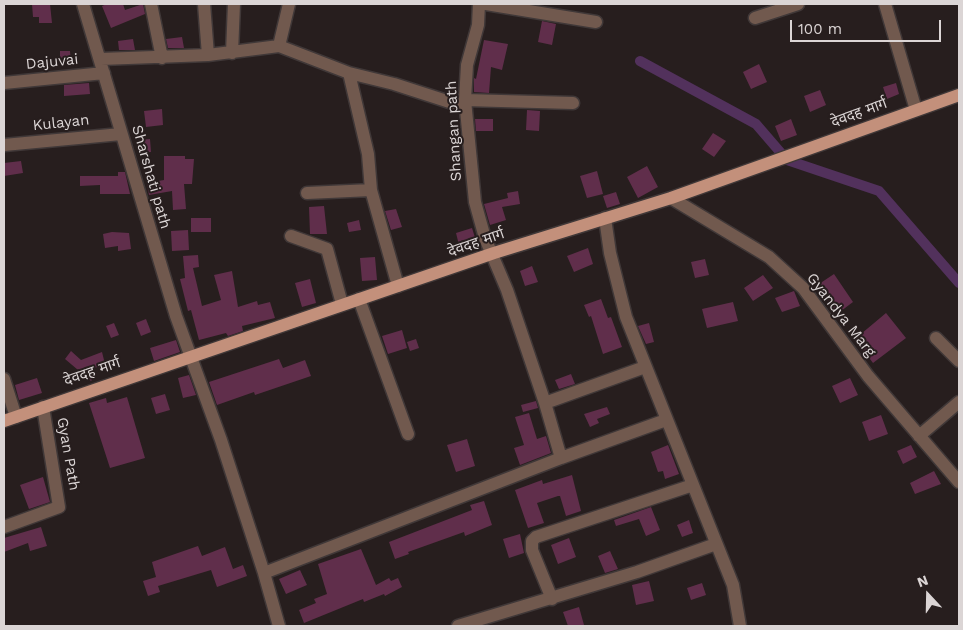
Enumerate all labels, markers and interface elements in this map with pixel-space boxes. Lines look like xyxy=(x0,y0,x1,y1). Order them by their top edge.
scale bar xyxy=(793,10,944,42)
text: 100 m xyxy=(798,20,842,38)
street label: Dajuvai xyxy=(25,50,79,74)
street label: Shangan path xyxy=(442,80,466,182)
street label: देवदह मार्ग xyxy=(828,95,890,131)
street label: Kulayan xyxy=(32,111,90,135)
street label: Sharshati path xyxy=(128,123,174,231)
street label: देवदह मार्ग xyxy=(445,225,507,261)
street label: Gyandya Marg xyxy=(803,269,879,361)
street label: देवदह मार्ग xyxy=(61,354,123,390)
street label: Gyan Path xyxy=(53,416,83,492)
north arrow xyxy=(903,570,953,620)
text: N xyxy=(915,572,930,590)

